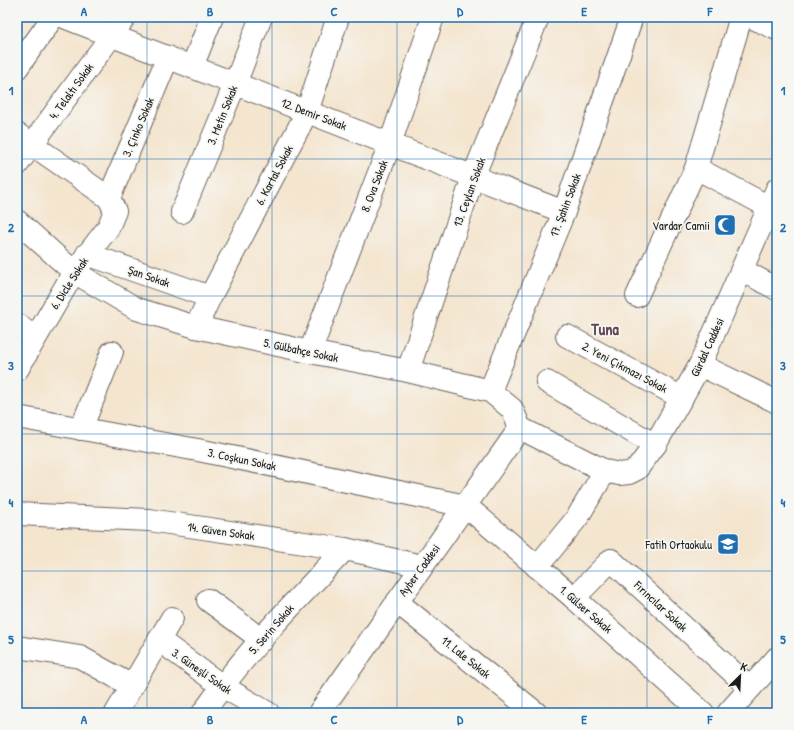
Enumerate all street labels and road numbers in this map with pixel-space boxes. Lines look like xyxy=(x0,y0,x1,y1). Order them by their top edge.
street label: 4. Telaltı Sokak xyxy=(45,59,97,123)
street label: 3. Metin Sokak xyxy=(202,83,242,147)
street label: 12. Demir Sokak xyxy=(279,94,349,134)
street label: 3. Çinko Sokak xyxy=(118,95,158,159)
street label: 6. Kartal Sokak xyxy=(251,142,297,208)
street label: 13. Ceylan Sokak xyxy=(449,155,489,229)
street label: 8. Ova Sokak xyxy=(356,158,392,214)
street label: 17. Şahin Sokak xyxy=(545,171,585,239)
street label: 6. Dicle Sokak xyxy=(46,254,92,312)
street label: Şan Sokak xyxy=(126,261,172,291)
street label: Gürdal Caddesi xyxy=(686,315,728,379)
street label: 5. Gülbahçe Sokak xyxy=(262,334,340,366)
street label: 2. Yeni Çıkmazı Sokak xyxy=(579,337,671,397)
street label: 3. Coşkun Sokak xyxy=(206,443,278,475)
street label: 14. Güven Sokak xyxy=(186,518,256,544)
street label: Ayber Caddesi xyxy=(394,540,444,600)
street label: Fırıncılar Sokak xyxy=(630,576,692,635)
street label: 1. Gülser Sokak xyxy=(556,581,616,637)
street label: 5. Serin Sokak xyxy=(245,600,297,658)
street label: 11. Lale Sokak xyxy=(438,632,494,682)
street label: 3. Güneşli Sokak xyxy=(169,644,235,698)

